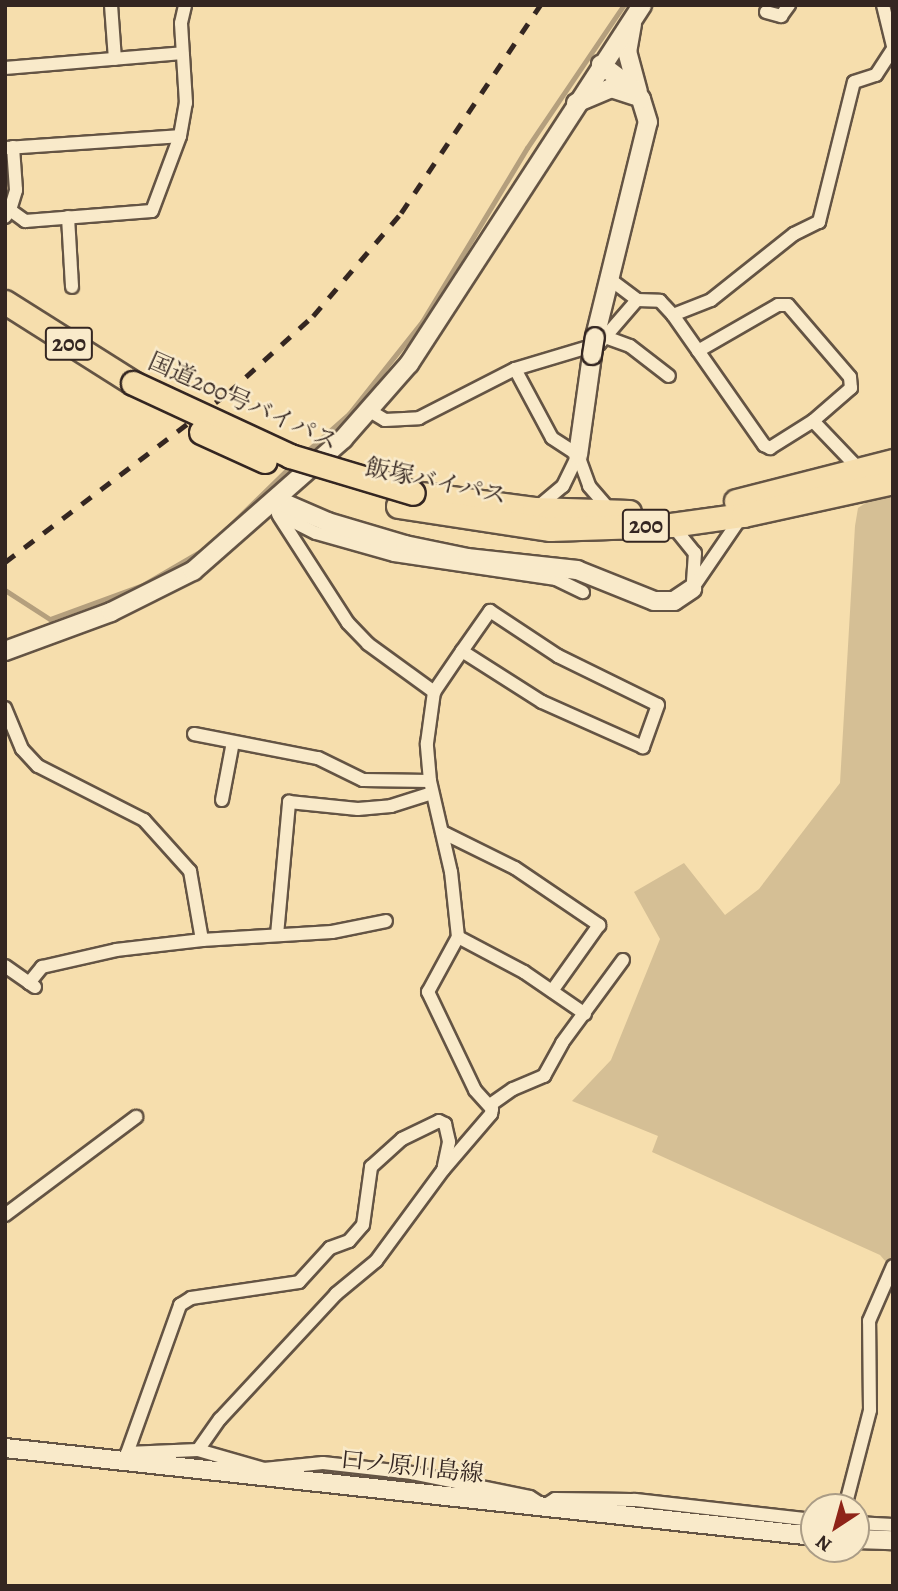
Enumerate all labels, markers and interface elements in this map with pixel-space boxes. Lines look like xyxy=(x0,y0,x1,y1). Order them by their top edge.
road number: 200 xyxy=(44,324,94,364)
street label: 国道200号バイパス xyxy=(144,347,342,457)
street label: 飯塚バイパス xyxy=(363,453,509,511)
road number: 200 xyxy=(622,506,670,546)
street label: 口ノ原川島線 xyxy=(339,1445,485,1489)
north arrow xyxy=(800,1493,870,1563)
text: N xyxy=(811,1529,837,1558)

